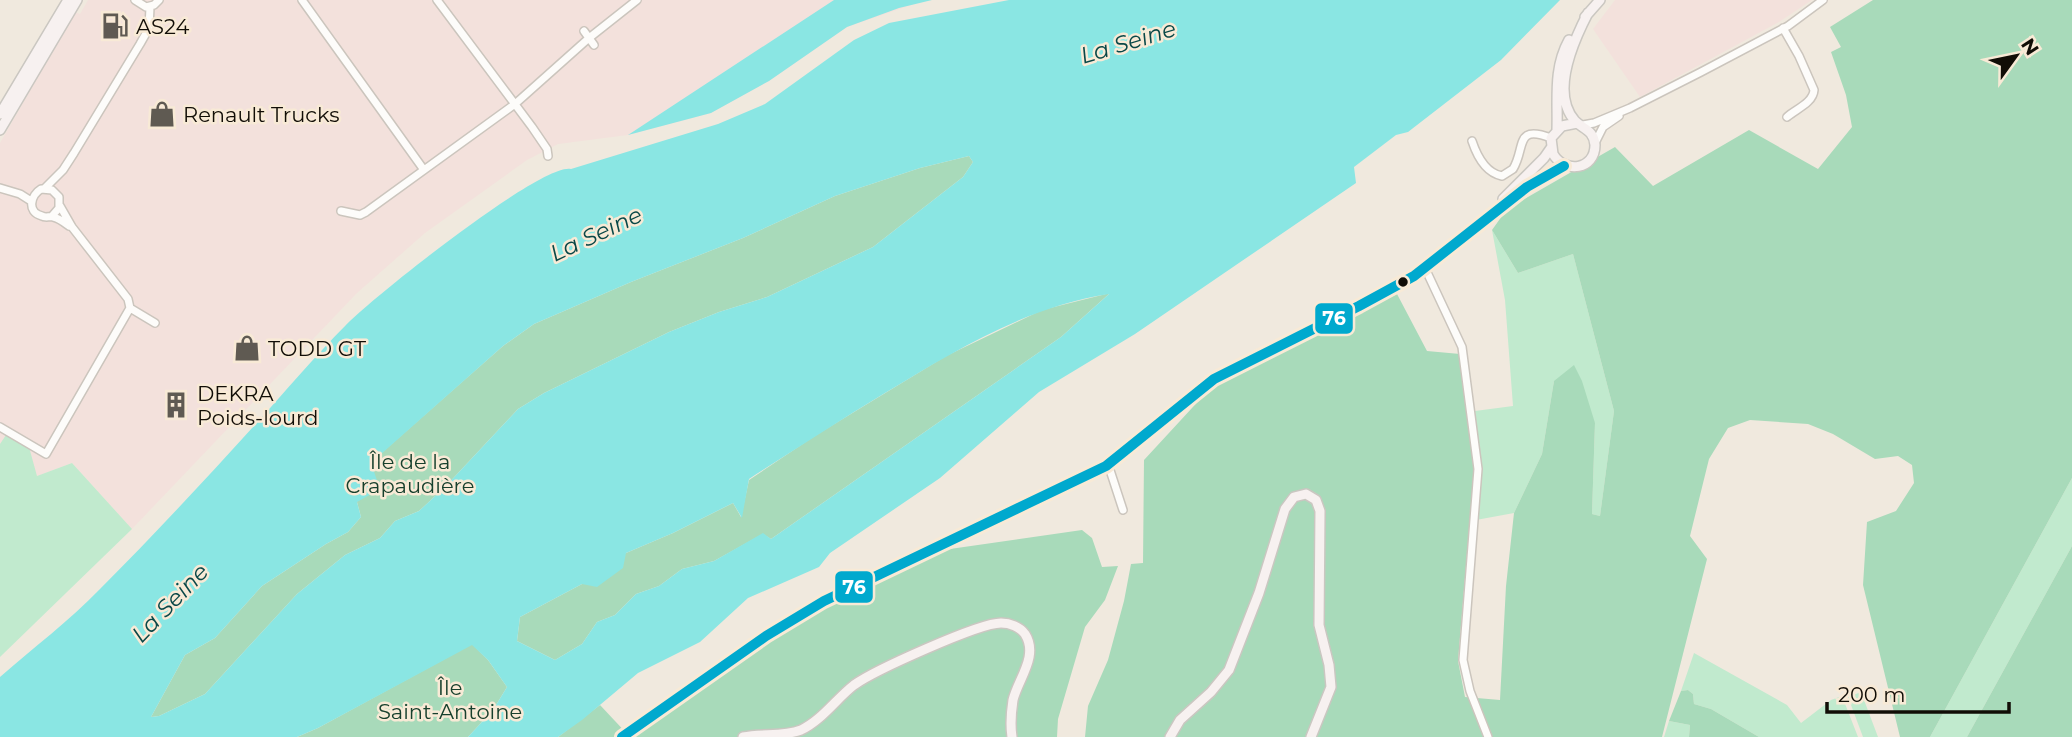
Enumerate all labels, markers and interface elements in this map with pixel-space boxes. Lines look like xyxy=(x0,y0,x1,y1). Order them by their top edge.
fuel station icon: AS24 xyxy=(100,11,130,41)
place label: AS24 xyxy=(136,14,189,39)
water label: La Seine xyxy=(1077,14,1179,70)
north arrow xyxy=(1981,21,2051,91)
text: N xyxy=(2016,34,2044,60)
shop icon: Renault Trucks xyxy=(147,99,177,129)
place label: Renault Trucks xyxy=(183,102,339,127)
water label: La Seine xyxy=(545,200,647,268)
unlabelled marker xyxy=(1396,275,1410,289)
line badge: 76 xyxy=(1314,302,1354,335)
text: 76 xyxy=(1322,307,1346,330)
shop icon: TODD GT xyxy=(232,333,262,363)
place label: TODD GT xyxy=(268,336,366,361)
place label: DEKRA Poids-lourd xyxy=(197,381,318,430)
building icon: DEKRA Poids-lourd xyxy=(161,390,191,420)
park label: Île de la Crapaudière xyxy=(346,449,474,498)
water label: La Seine xyxy=(126,558,214,648)
line badge: 76 xyxy=(834,570,874,604)
text: 76 xyxy=(842,576,866,599)
scale bar xyxy=(1827,670,2009,714)
park label: Île Saint-Antoine xyxy=(378,675,522,724)
text: 200 m xyxy=(1838,682,1905,707)

